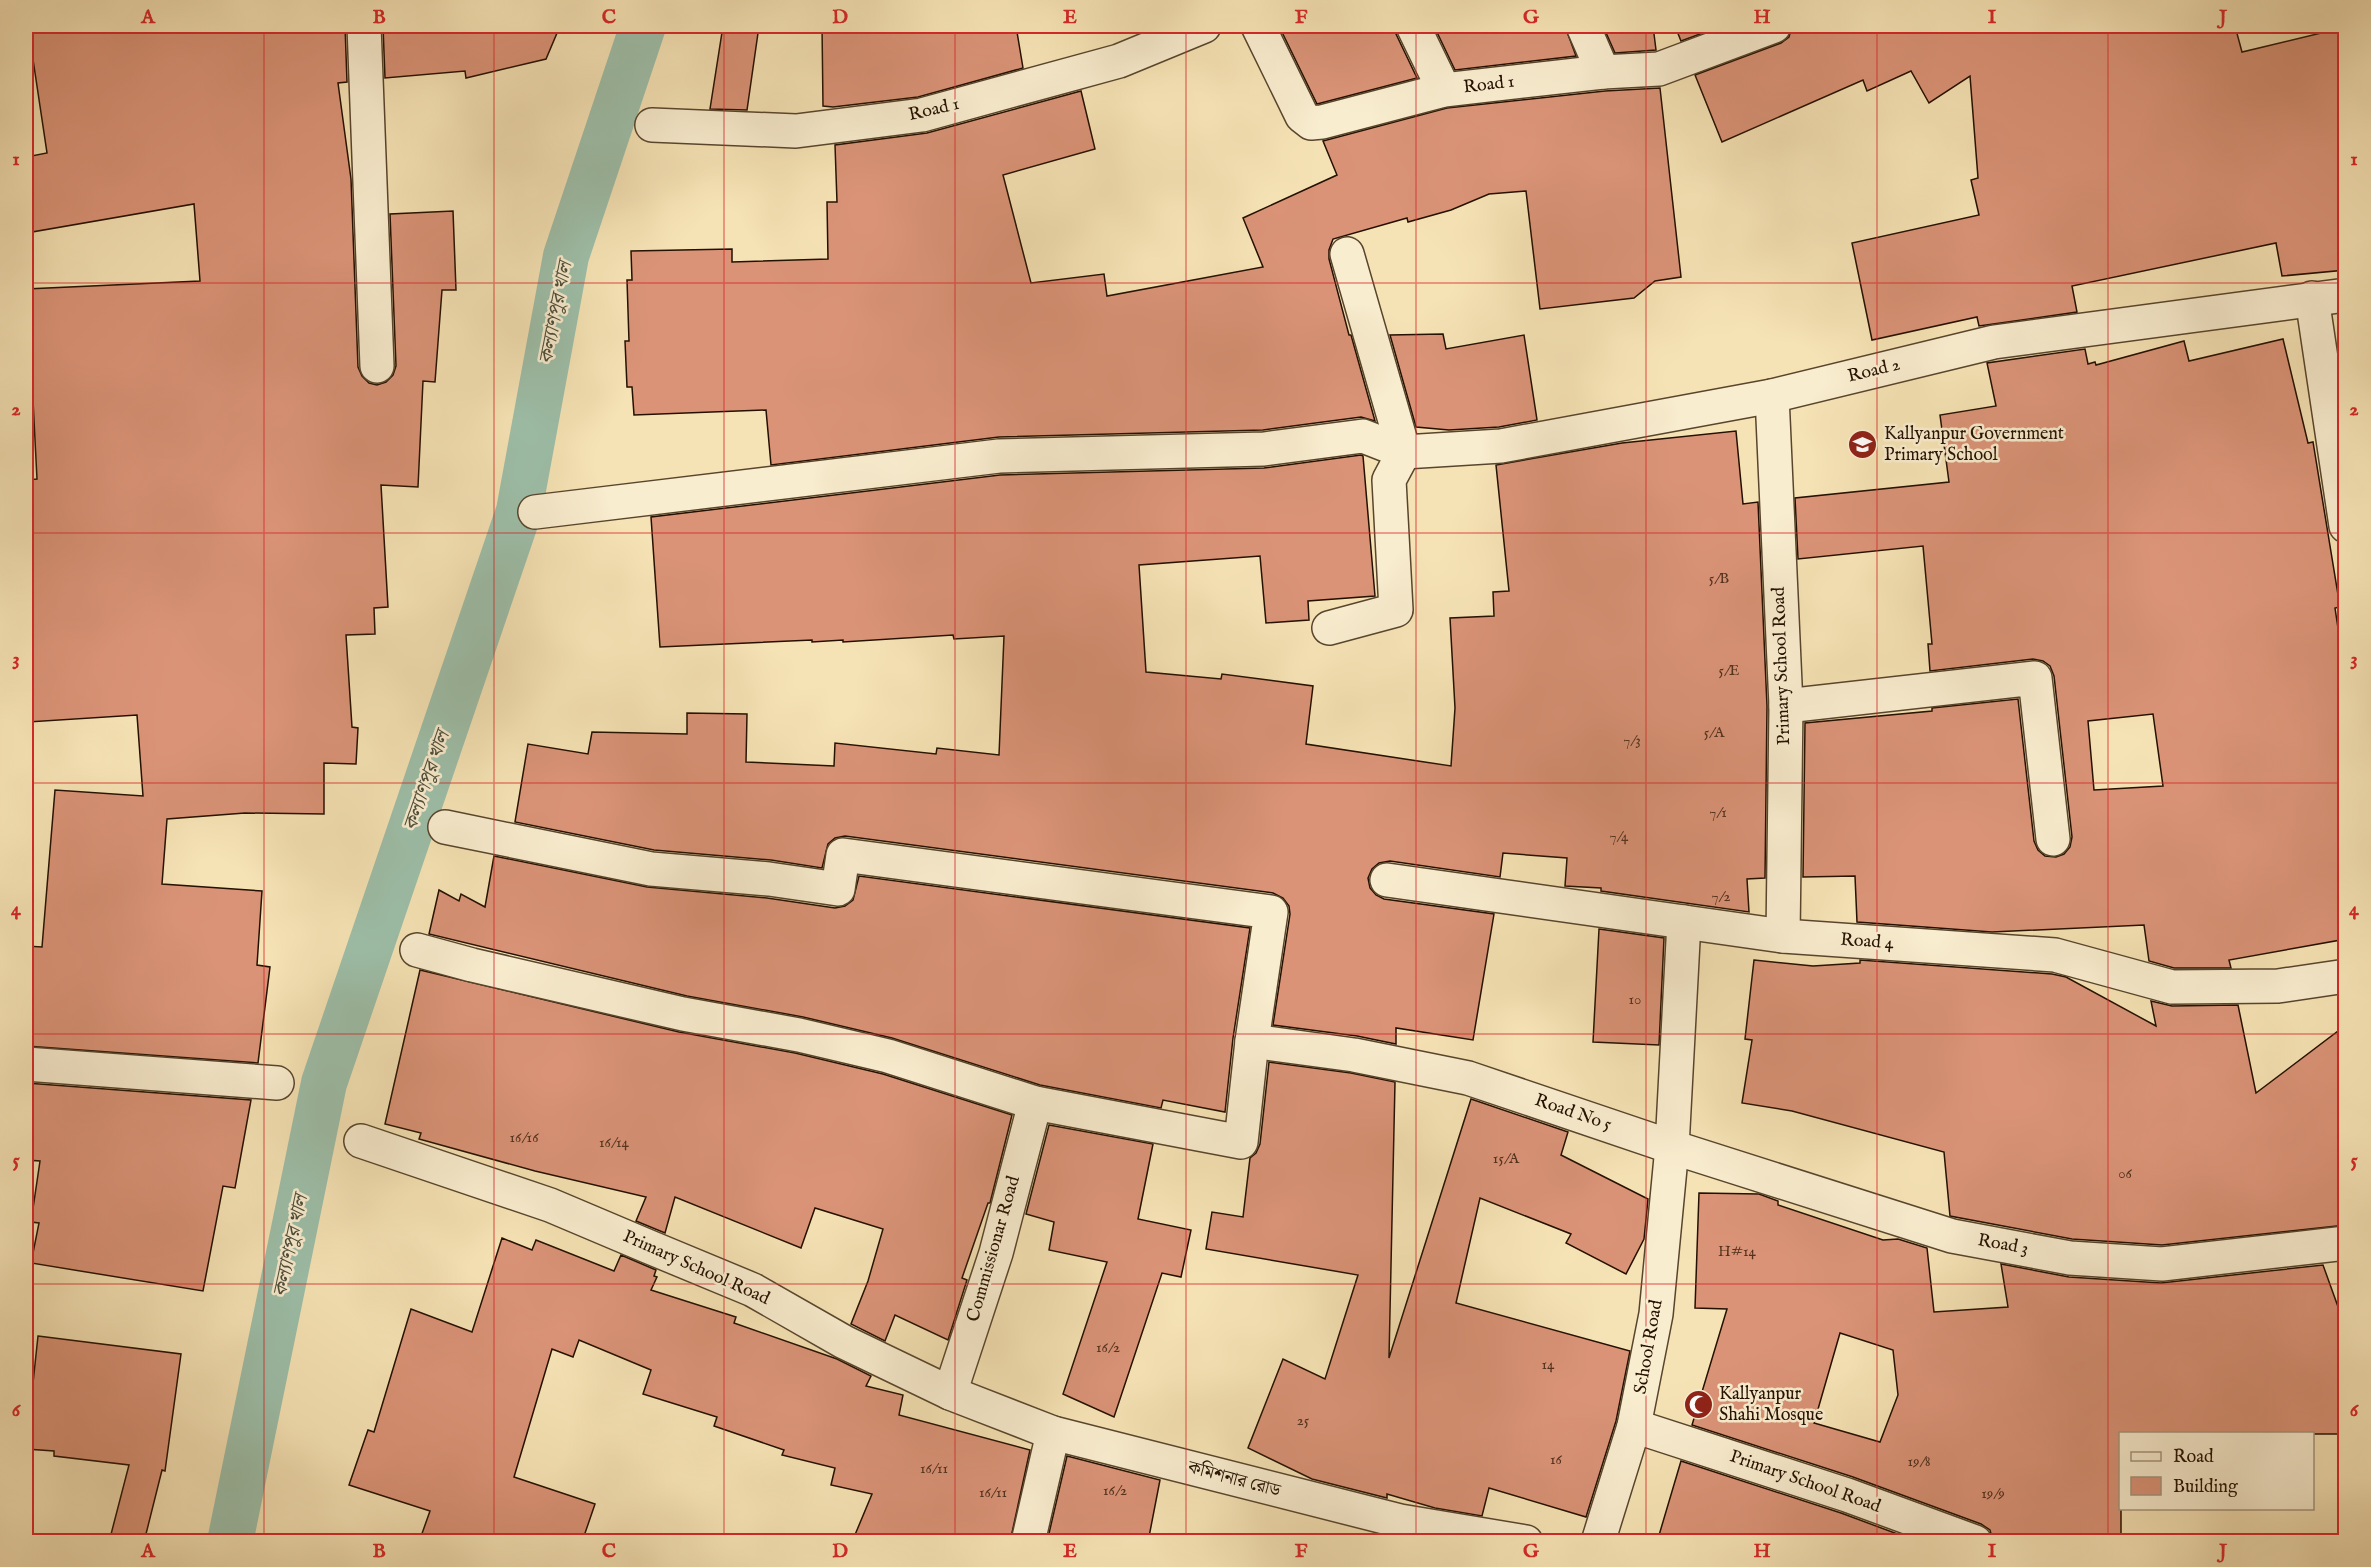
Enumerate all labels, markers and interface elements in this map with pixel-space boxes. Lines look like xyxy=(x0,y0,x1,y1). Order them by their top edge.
text: A xyxy=(140,5,156,30)
text: B xyxy=(372,5,386,30)
text: C xyxy=(602,5,616,30)
text: D xyxy=(832,5,848,30)
text: E xyxy=(1063,5,1077,30)
text: F xyxy=(1295,5,1308,30)
text: G xyxy=(1523,5,1540,30)
text: H xyxy=(1753,5,1771,30)
text: I xyxy=(1988,5,1997,30)
text: J xyxy=(2216,5,2228,30)
street label: Road 1 xyxy=(1462,70,1516,100)
street label: Road 1 xyxy=(906,93,962,127)
text: 1 xyxy=(12,147,20,172)
text: 1 xyxy=(2350,147,2358,172)
water label: কল্যাণপুর খাল xyxy=(534,256,579,366)
street label: Road 2 xyxy=(1845,353,1903,389)
text: 2 xyxy=(11,397,21,422)
text: 2 xyxy=(2349,397,2359,422)
place label: Kallyanpur Government Primary School xyxy=(1884,423,2064,467)
school or university icon: Kallyanpur Government Primary School xyxy=(1847,428,1879,460)
house number: 5/B xyxy=(1709,569,1729,588)
street label: Primary School Road xyxy=(1768,586,1796,745)
text: 3 xyxy=(12,647,20,672)
text: 3 xyxy=(2350,647,2358,672)
house number: 5/E xyxy=(1719,661,1739,680)
house number: 5/A xyxy=(1704,723,1725,742)
water label: কল্যাণপুর খাল xyxy=(398,725,457,834)
house number: 7/3 xyxy=(1623,731,1641,750)
house number: 7/1 xyxy=(1709,803,1727,822)
house number: 7/4 xyxy=(1610,827,1629,846)
house number: 7/2 xyxy=(1711,887,1731,906)
text: 4 xyxy=(11,897,22,922)
text: 4 xyxy=(2349,897,2360,922)
street label: Road 4 xyxy=(1840,929,1895,955)
house number: 10 xyxy=(1629,990,1641,1009)
street label: Road No 5 xyxy=(1532,1089,1615,1137)
house number: 16/16 xyxy=(510,1128,539,1147)
house number: 16/14 xyxy=(599,1133,630,1152)
text: 5 xyxy=(12,1148,20,1173)
text: 5 xyxy=(2350,1148,2358,1173)
house number: 15/A xyxy=(1493,1149,1520,1168)
house number: 06 xyxy=(2118,1164,2133,1183)
street label: Commissionar Road xyxy=(962,1173,1026,1325)
water label: কল্যাণপুর খাল xyxy=(268,1189,315,1299)
street label: Primary School Road xyxy=(619,1225,773,1311)
street label: Road 3 xyxy=(1976,1229,2030,1261)
house number: H#14 xyxy=(1718,1242,1757,1261)
street label: School Road xyxy=(1629,1298,1669,1396)
house number: 16/2 xyxy=(1096,1338,1120,1357)
house number: 14 xyxy=(1542,1355,1555,1374)
place label: Kallyanpur Shahi Mosque xyxy=(1719,1383,1823,1427)
mosque icon: Kallyanpur Shahi Mosque xyxy=(1682,1388,1714,1420)
text: 6 xyxy=(12,1398,22,1423)
text: 6 xyxy=(2350,1398,2360,1423)
house number: 25 xyxy=(1297,1411,1310,1430)
legend xyxy=(2119,1432,2314,1510)
street label: Primary School Road xyxy=(1726,1445,1884,1519)
text: Road xyxy=(2173,1446,2214,1469)
house number: 16 xyxy=(1550,1450,1563,1469)
house number: 19/8 xyxy=(1907,1452,1931,1471)
street label: কমিশনার রোড xyxy=(1184,1456,1284,1504)
house number: 16/11 xyxy=(920,1459,948,1478)
text: Building xyxy=(2173,1476,2238,1499)
house number: 16/2 xyxy=(1103,1481,1127,1500)
house number: 16/11 xyxy=(979,1483,1007,1502)
house number: 19/9 xyxy=(1981,1484,2005,1503)
text: A xyxy=(140,1539,156,1564)
text: B xyxy=(372,1539,386,1564)
text: C xyxy=(602,1539,616,1564)
text: D xyxy=(832,1539,848,1564)
text: E xyxy=(1063,1539,1077,1564)
text: F xyxy=(1295,1539,1308,1564)
text: G xyxy=(1523,1539,1540,1564)
text: H xyxy=(1753,1539,1771,1564)
text: I xyxy=(1988,1539,1997,1564)
text: J xyxy=(2216,1539,2228,1564)

